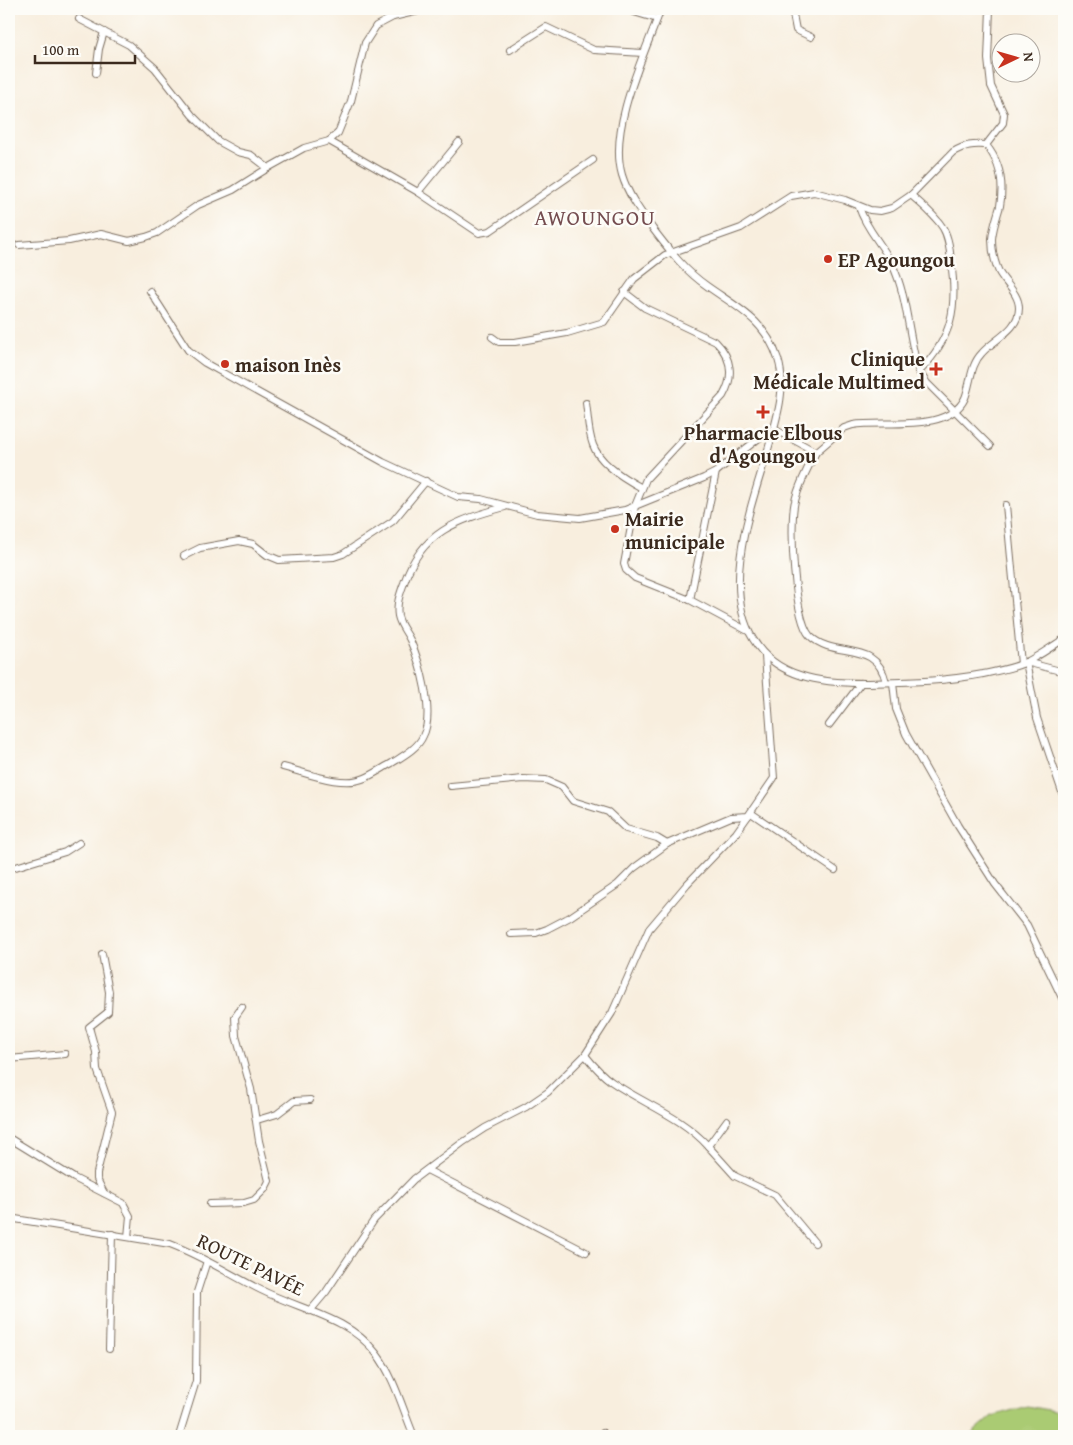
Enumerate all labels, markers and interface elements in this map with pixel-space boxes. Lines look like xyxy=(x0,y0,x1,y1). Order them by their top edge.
scale bar xyxy=(35,32,135,64)
north arrow xyxy=(990,32,1040,82)
text: 100 m xyxy=(42,39,80,60)
text: N xyxy=(1019,51,1039,63)
district label: AWOUNGOU xyxy=(534,201,656,233)
place label: EP Agoungou xyxy=(838,245,955,274)
marker: EP Agoungou xyxy=(822,253,834,265)
place label: Clinique Médicale Multimed xyxy=(753,344,926,396)
place label: maison Inès xyxy=(235,350,341,379)
marker: maison Inès xyxy=(219,358,231,370)
marker: Clinique Médicale Multimed xyxy=(929,362,943,376)
marker: Pharmacie Elbous d'Agoungou xyxy=(757,406,769,418)
place label: Pharmacie Elbous d'Agoungou xyxy=(684,418,842,470)
place label: Mairie municipale xyxy=(625,504,725,556)
marker: Mairie municipale xyxy=(609,523,621,535)
street label: ROUTE PAVÉE xyxy=(192,1226,310,1302)

